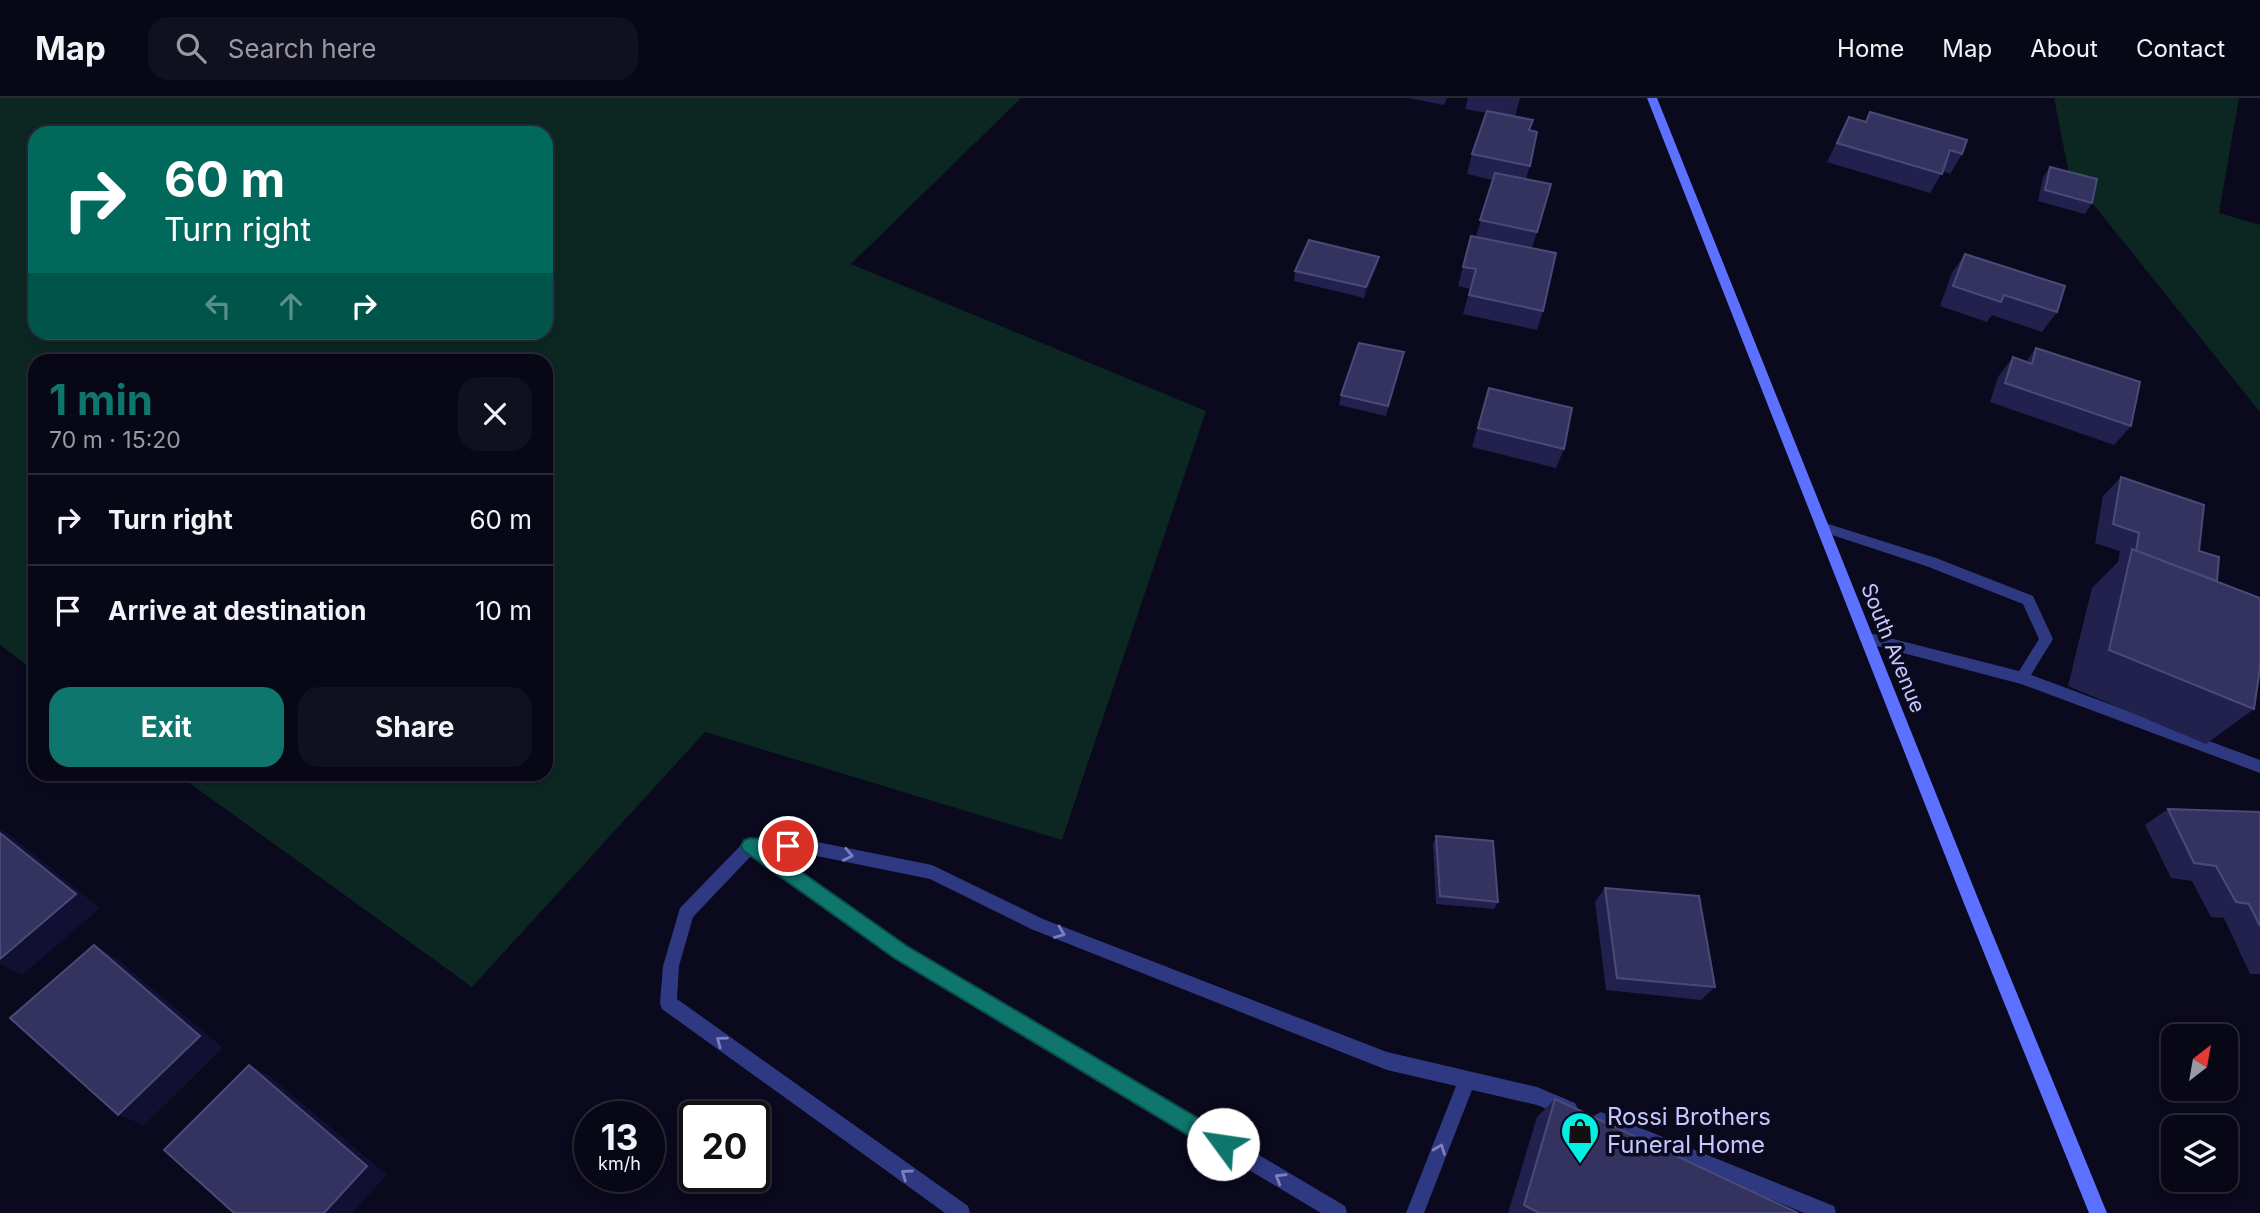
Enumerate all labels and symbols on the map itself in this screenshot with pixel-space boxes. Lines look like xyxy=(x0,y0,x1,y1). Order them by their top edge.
street label: South Avenue xyxy=(1856,579,1931,716)
pin xyxy=(758,816,818,876)
one-way arrow xyxy=(842,847,854,862)
one-way arrow xyxy=(1054,924,1066,938)
north arrow xyxy=(2161,1024,2238,1101)
one-way arrow xyxy=(716,1037,728,1050)
speed limit sign: 20 xyxy=(679,1101,770,1192)
place label: Rossi Brothers Funeral Home xyxy=(1607,1102,1771,1159)
position arrow xyxy=(1186,1107,1260,1181)
shop icon: Rossi Brothers Funeral Home xyxy=(1559,1110,1601,1165)
one-way arrow xyxy=(1431,1144,1445,1156)
one-way arrow xyxy=(901,1169,914,1182)
one-way arrow xyxy=(1274,1173,1287,1186)

